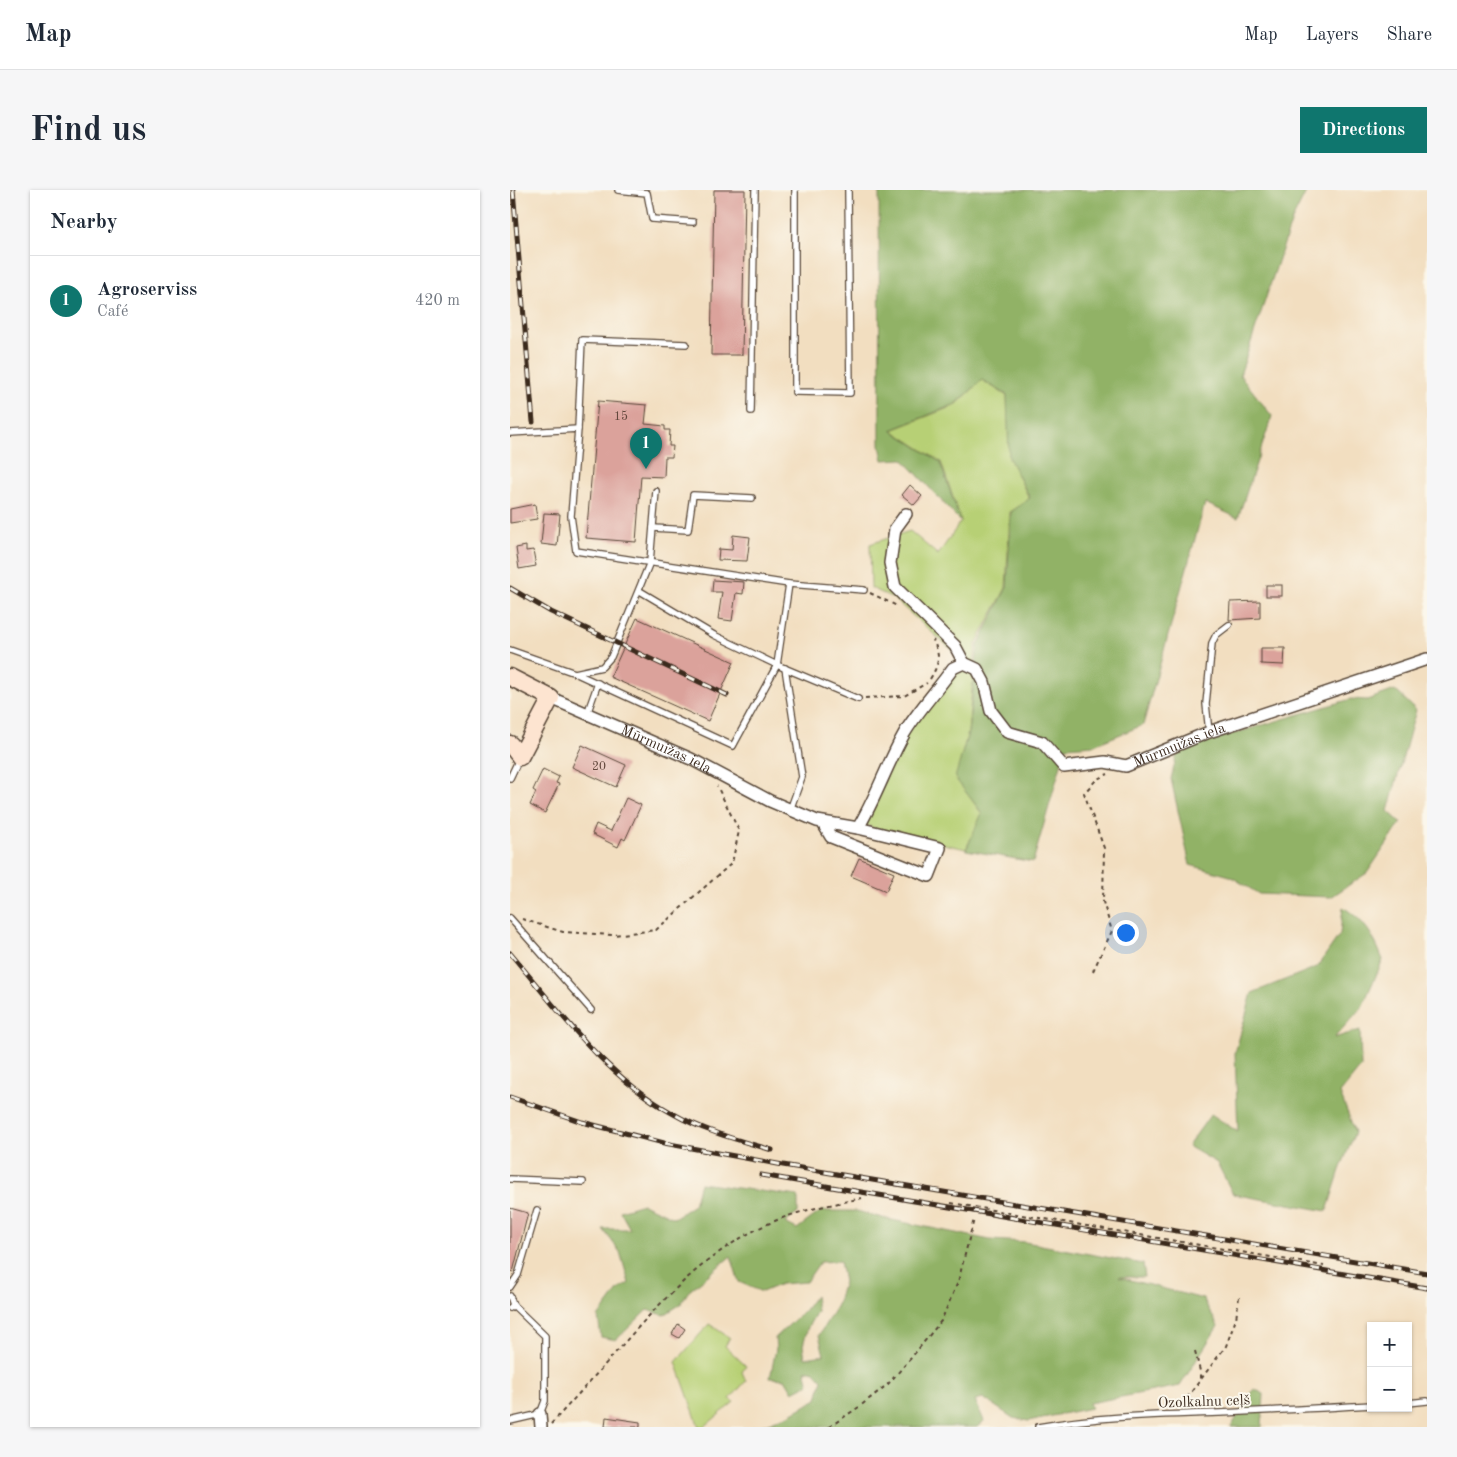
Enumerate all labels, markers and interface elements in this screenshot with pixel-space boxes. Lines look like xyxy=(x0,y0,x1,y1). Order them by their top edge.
text: Map xyxy=(25,23,72,47)
text: Map xyxy=(1244,26,1278,44)
text: Layers xyxy=(1306,26,1358,44)
text: Share xyxy=(1386,26,1432,44)
button: Directions xyxy=(1300,107,1427,153)
text: Find us xyxy=(30,113,146,148)
text: Nearby xyxy=(50,212,118,233)
text: Agroserviss xyxy=(97,281,197,300)
text: 1 xyxy=(61,293,71,309)
text: 420 m xyxy=(415,293,460,309)
text: Café xyxy=(97,304,128,320)
house number: 15 xyxy=(614,410,628,423)
pin: 1 xyxy=(630,428,662,469)
street label: Mūrmuižas iela xyxy=(1131,721,1228,771)
street label: Mūrmuižas iela xyxy=(618,723,714,778)
house number: 20 xyxy=(592,761,606,773)
your location xyxy=(1113,920,1139,946)
map controls xyxy=(1367,1322,1412,1412)
button: + xyxy=(1367,1322,1412,1367)
button: − xyxy=(1367,1367,1412,1412)
street label: Ozolkalnu ceļš xyxy=(1158,1393,1250,1412)

